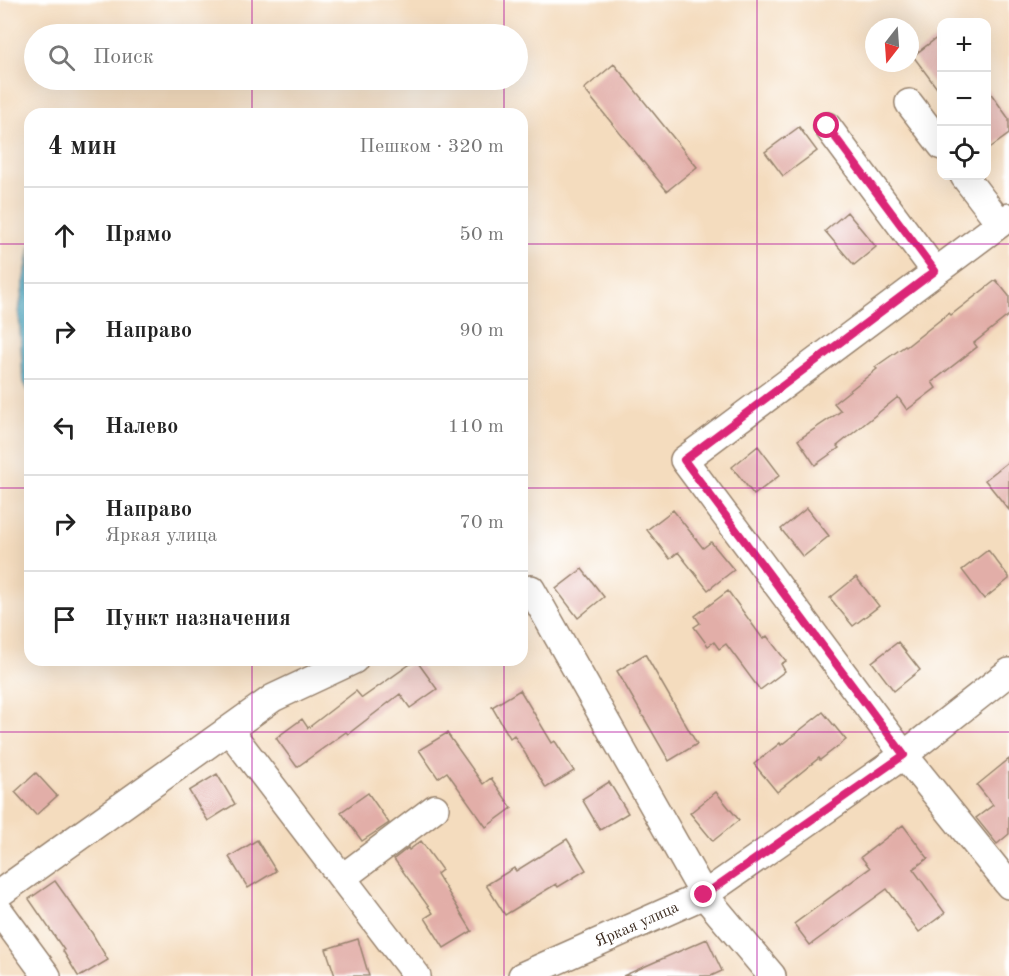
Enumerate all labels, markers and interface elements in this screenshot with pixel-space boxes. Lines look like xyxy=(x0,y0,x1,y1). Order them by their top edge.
north arrow xyxy=(865,18,919,72)
map controls xyxy=(937,18,991,180)
button: + xyxy=(937,18,991,72)
search box xyxy=(24,24,528,90)
icon: search xyxy=(45,41,78,74)
text: Поиск xyxy=(93,46,154,68)
button: − xyxy=(937,72,991,126)
route start xyxy=(813,112,839,138)
button: locate xyxy=(937,126,991,180)
text: 4 мин xyxy=(48,134,117,160)
text: Пешком · 320 m xyxy=(359,137,504,157)
icon: ahead xyxy=(48,219,81,252)
text: Прямо xyxy=(105,224,172,246)
text: 50 m xyxy=(459,225,504,245)
icon: right xyxy=(48,315,81,348)
text: Направо xyxy=(105,320,192,342)
text: 90 m xyxy=(459,321,504,341)
icon: left xyxy=(48,411,81,444)
text: Налево xyxy=(105,416,178,438)
text: 110 m xyxy=(448,417,504,437)
text: Направо xyxy=(105,499,192,521)
icon: right xyxy=(48,507,81,540)
text: 70 m xyxy=(459,513,504,533)
text: Яркая улица xyxy=(105,526,217,546)
icon: arrive xyxy=(48,603,81,636)
text: Пункт назначения xyxy=(105,608,291,630)
route end xyxy=(690,881,716,907)
street label: Яркая улица xyxy=(593,899,681,951)

